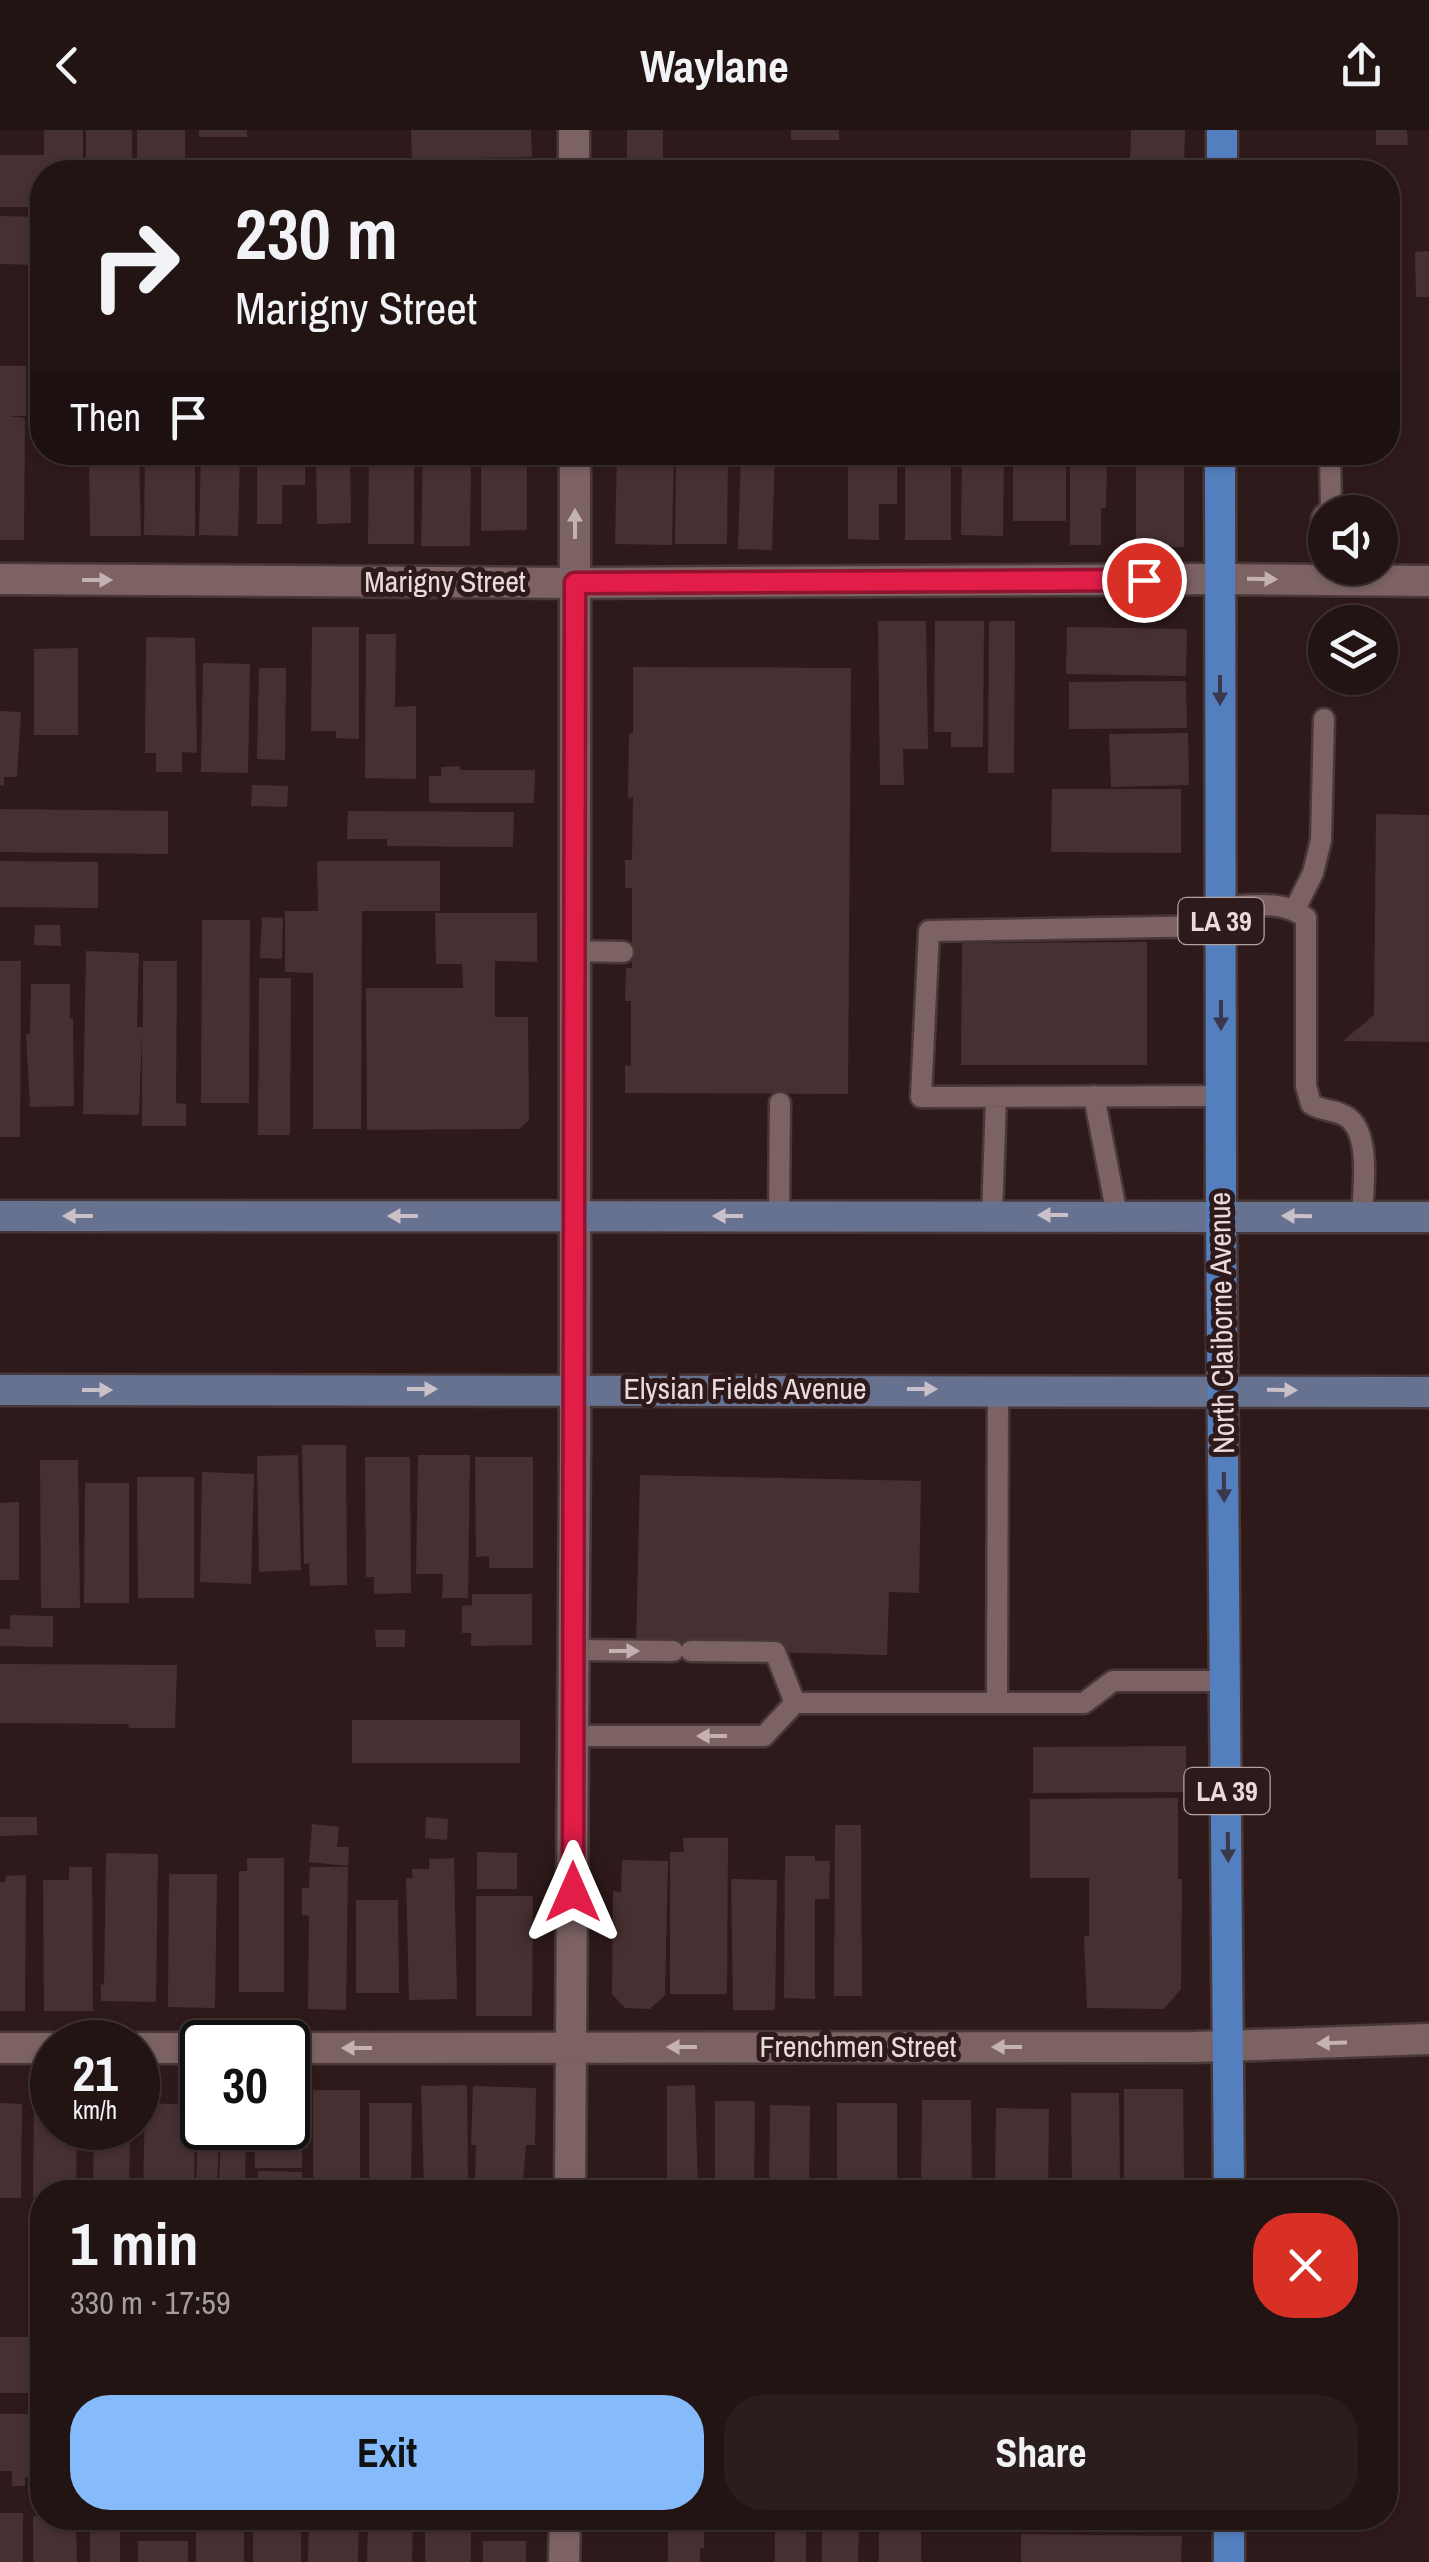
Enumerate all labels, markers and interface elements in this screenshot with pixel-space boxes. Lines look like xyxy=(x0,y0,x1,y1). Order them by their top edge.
text: Waylane xyxy=(640,35,789,96)
icon: back xyxy=(40,38,95,93)
icon: share xyxy=(1334,38,1389,93)
text: 230 m xyxy=(235,187,398,281)
icon: right xyxy=(70,200,200,330)
text: Marigny Street xyxy=(235,277,477,338)
icon: arrive xyxy=(161,390,216,445)
text: Then xyxy=(70,392,141,443)
map controls xyxy=(1308,495,1398,695)
button: sound xyxy=(1308,495,1398,585)
one-way arrow xyxy=(567,507,583,539)
pin xyxy=(1102,538,1187,623)
icon: arrive xyxy=(1117,553,1172,608)
street label: Marigny Street xyxy=(364,561,526,601)
one-way arrow xyxy=(1247,571,1279,587)
one-way arrow xyxy=(82,572,114,588)
button: layers xyxy=(1308,605,1398,695)
one-way arrow xyxy=(1212,674,1228,706)
road number: LA 39 xyxy=(1178,898,1264,944)
one-way arrow xyxy=(1213,999,1229,1031)
street label: North Claiborne Avenue xyxy=(1199,1192,1243,1454)
one-way arrow xyxy=(1037,1207,1069,1223)
one-way arrow xyxy=(62,1208,94,1224)
one-way arrow xyxy=(387,1208,419,1224)
one-way arrow xyxy=(712,1208,744,1224)
one-way arrow xyxy=(1280,1208,1312,1224)
street label: Elysian Fields Avenue xyxy=(624,1368,867,1408)
one-way arrow xyxy=(407,1381,439,1397)
one-way arrow xyxy=(907,1381,939,1397)
one-way arrow xyxy=(82,1382,114,1398)
one-way arrow xyxy=(1267,1382,1299,1398)
one-way arrow xyxy=(1216,1471,1232,1503)
one-way arrow xyxy=(608,1643,640,1659)
one-way arrow xyxy=(695,1728,727,1744)
road number: LA 39 xyxy=(1184,1768,1270,1814)
one-way arrow xyxy=(1220,1831,1236,1863)
position arrow xyxy=(521,1840,625,1944)
speed limit sign: 30 xyxy=(180,2020,310,2150)
street label: Frenchmen Street xyxy=(760,2026,957,2066)
one-way arrow xyxy=(1315,2036,1347,2052)
text: 21 xyxy=(72,2039,118,2107)
one-way arrow xyxy=(665,2039,697,2055)
one-way arrow xyxy=(990,2039,1022,2055)
one-way arrow xyxy=(340,2040,372,2056)
text: km/h xyxy=(73,2093,117,2127)
text: 1 min xyxy=(70,2203,199,2284)
button: close xyxy=(1253,2213,1358,2318)
text: 330 m · 17:59 xyxy=(70,2281,230,2324)
button: Exit xyxy=(70,2395,704,2510)
button: Share xyxy=(724,2395,1358,2510)

